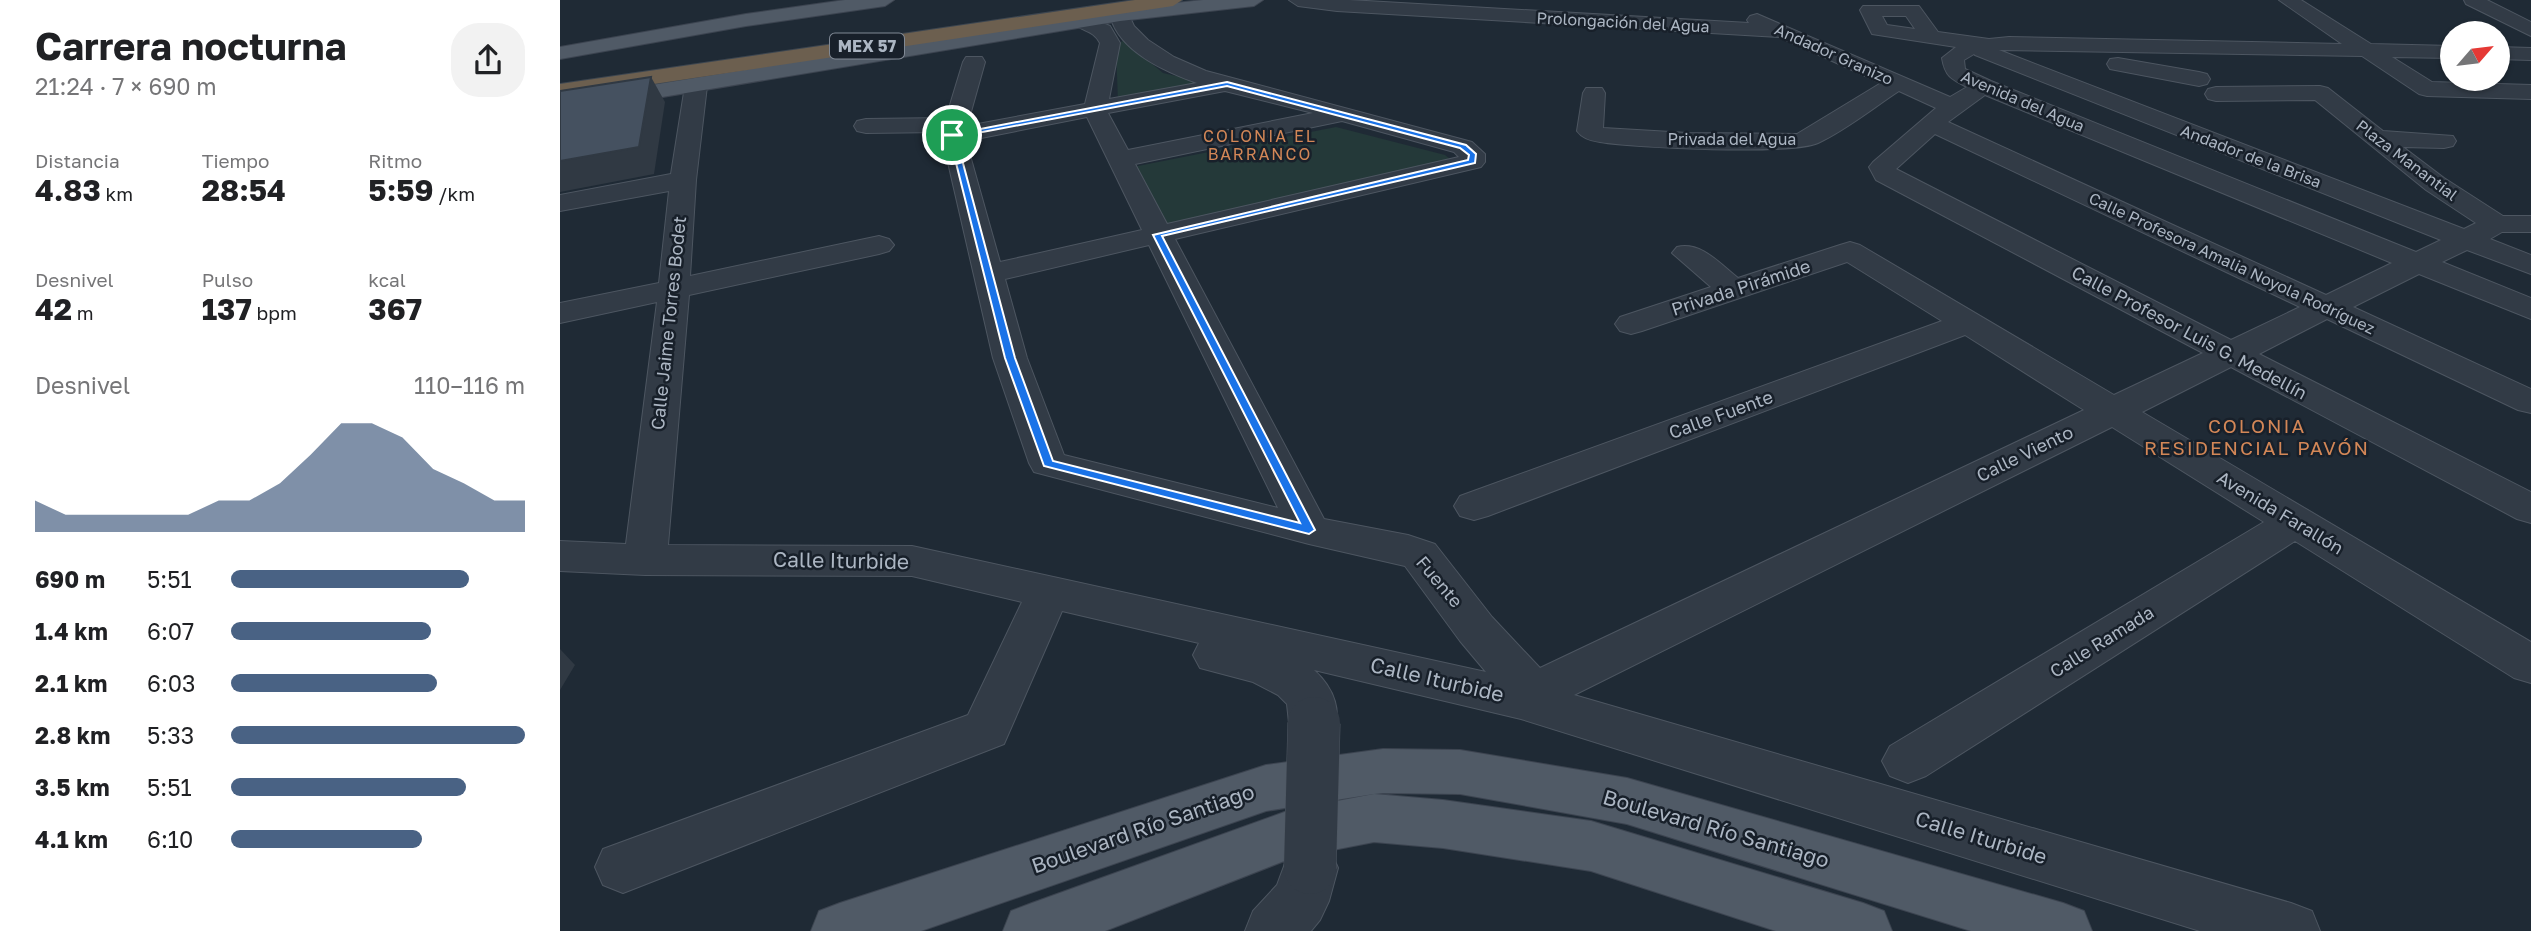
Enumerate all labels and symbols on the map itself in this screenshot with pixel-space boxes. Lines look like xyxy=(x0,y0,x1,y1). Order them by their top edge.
street label: Prolongación del Agua xyxy=(1536,7,1710,37)
street label: Andador Granizo xyxy=(1772,19,1896,89)
north arrow xyxy=(2440,21,2510,91)
road number: MEX 57 xyxy=(830,34,904,58)
street label: Avenida del Agua xyxy=(1958,66,2088,136)
pin xyxy=(922,105,982,165)
street label: Plaza Manantial xyxy=(2352,115,2462,205)
street label: Andador de la Brisa xyxy=(2178,120,2324,192)
district label: COLONIA EL BARRANCO xyxy=(1203,126,1317,164)
street label: Privada del Agua xyxy=(1668,129,1796,149)
street label: Calle Profesora Amalia Noyola Rodríguez xyxy=(2086,188,2378,338)
street label: Calle Jaime Torres Bodet xyxy=(646,215,690,431)
street label: Privada Pirámide xyxy=(1668,254,1813,320)
street label: Calle Profesor Luis G. Medellín xyxy=(2068,261,2311,404)
street label: Calle Fuente xyxy=(1666,385,1776,443)
district label: COLONIA RESIDENCIAL PAVÓN xyxy=(2144,414,2370,459)
street label: Calle Viento xyxy=(1973,420,2077,486)
street label: Avenida Farallón xyxy=(2213,466,2348,559)
street label: Calle Iturbide xyxy=(773,546,909,574)
street label: Fuente xyxy=(1412,551,1468,612)
street label: Calle Ramada xyxy=(2045,600,2157,682)
street label: Calle Iturbide xyxy=(1368,651,1507,707)
street label: Boulevard Río Santiago xyxy=(1028,778,1258,878)
street label: Boulevard Río Santiago xyxy=(1600,783,1832,873)
street label: Calle Iturbide xyxy=(1912,805,2050,869)

